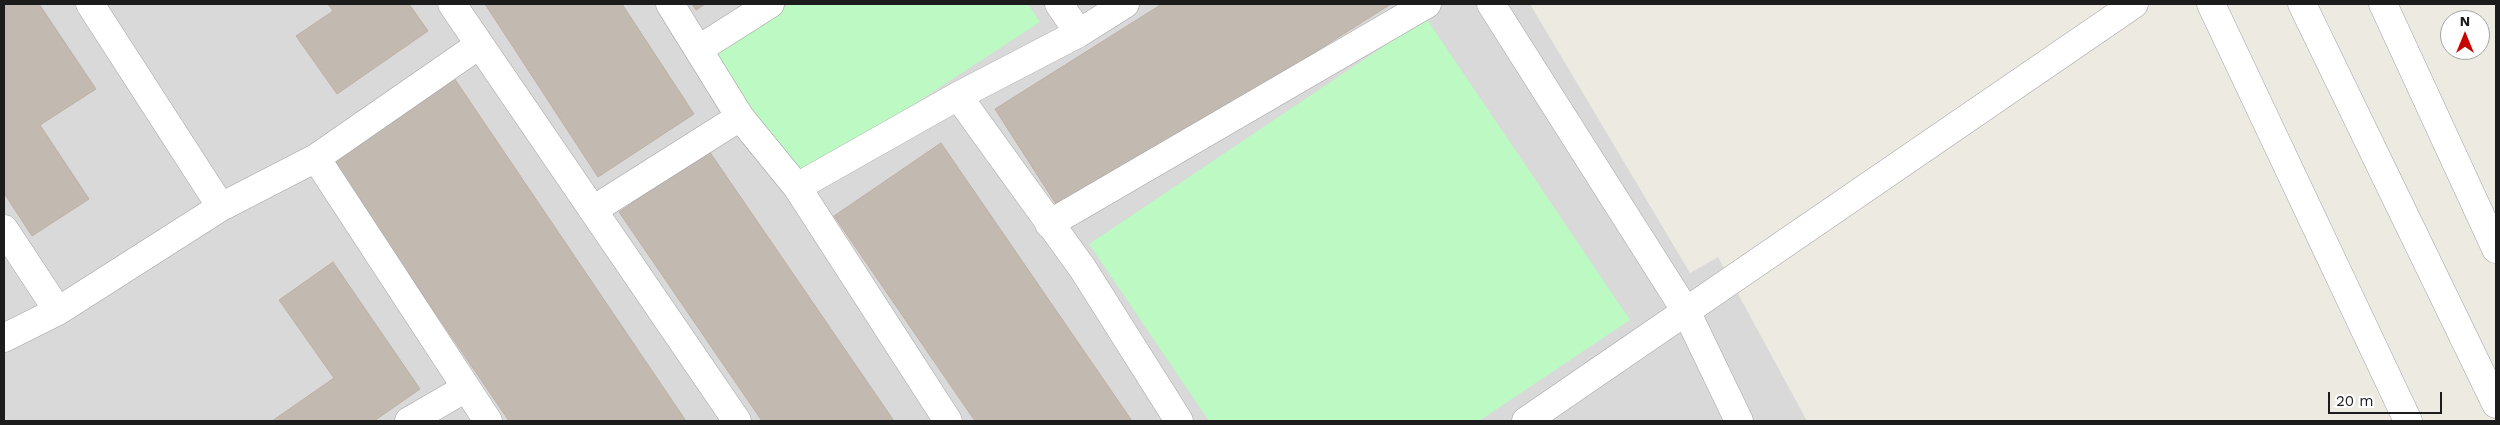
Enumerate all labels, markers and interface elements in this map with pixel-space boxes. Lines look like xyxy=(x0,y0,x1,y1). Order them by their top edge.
north arrow xyxy=(2440,10,2490,60)
text: N xyxy=(2460,13,2470,29)
scale bar xyxy=(2330,382,2444,414)
text: 20 m xyxy=(2336,392,2374,410)

